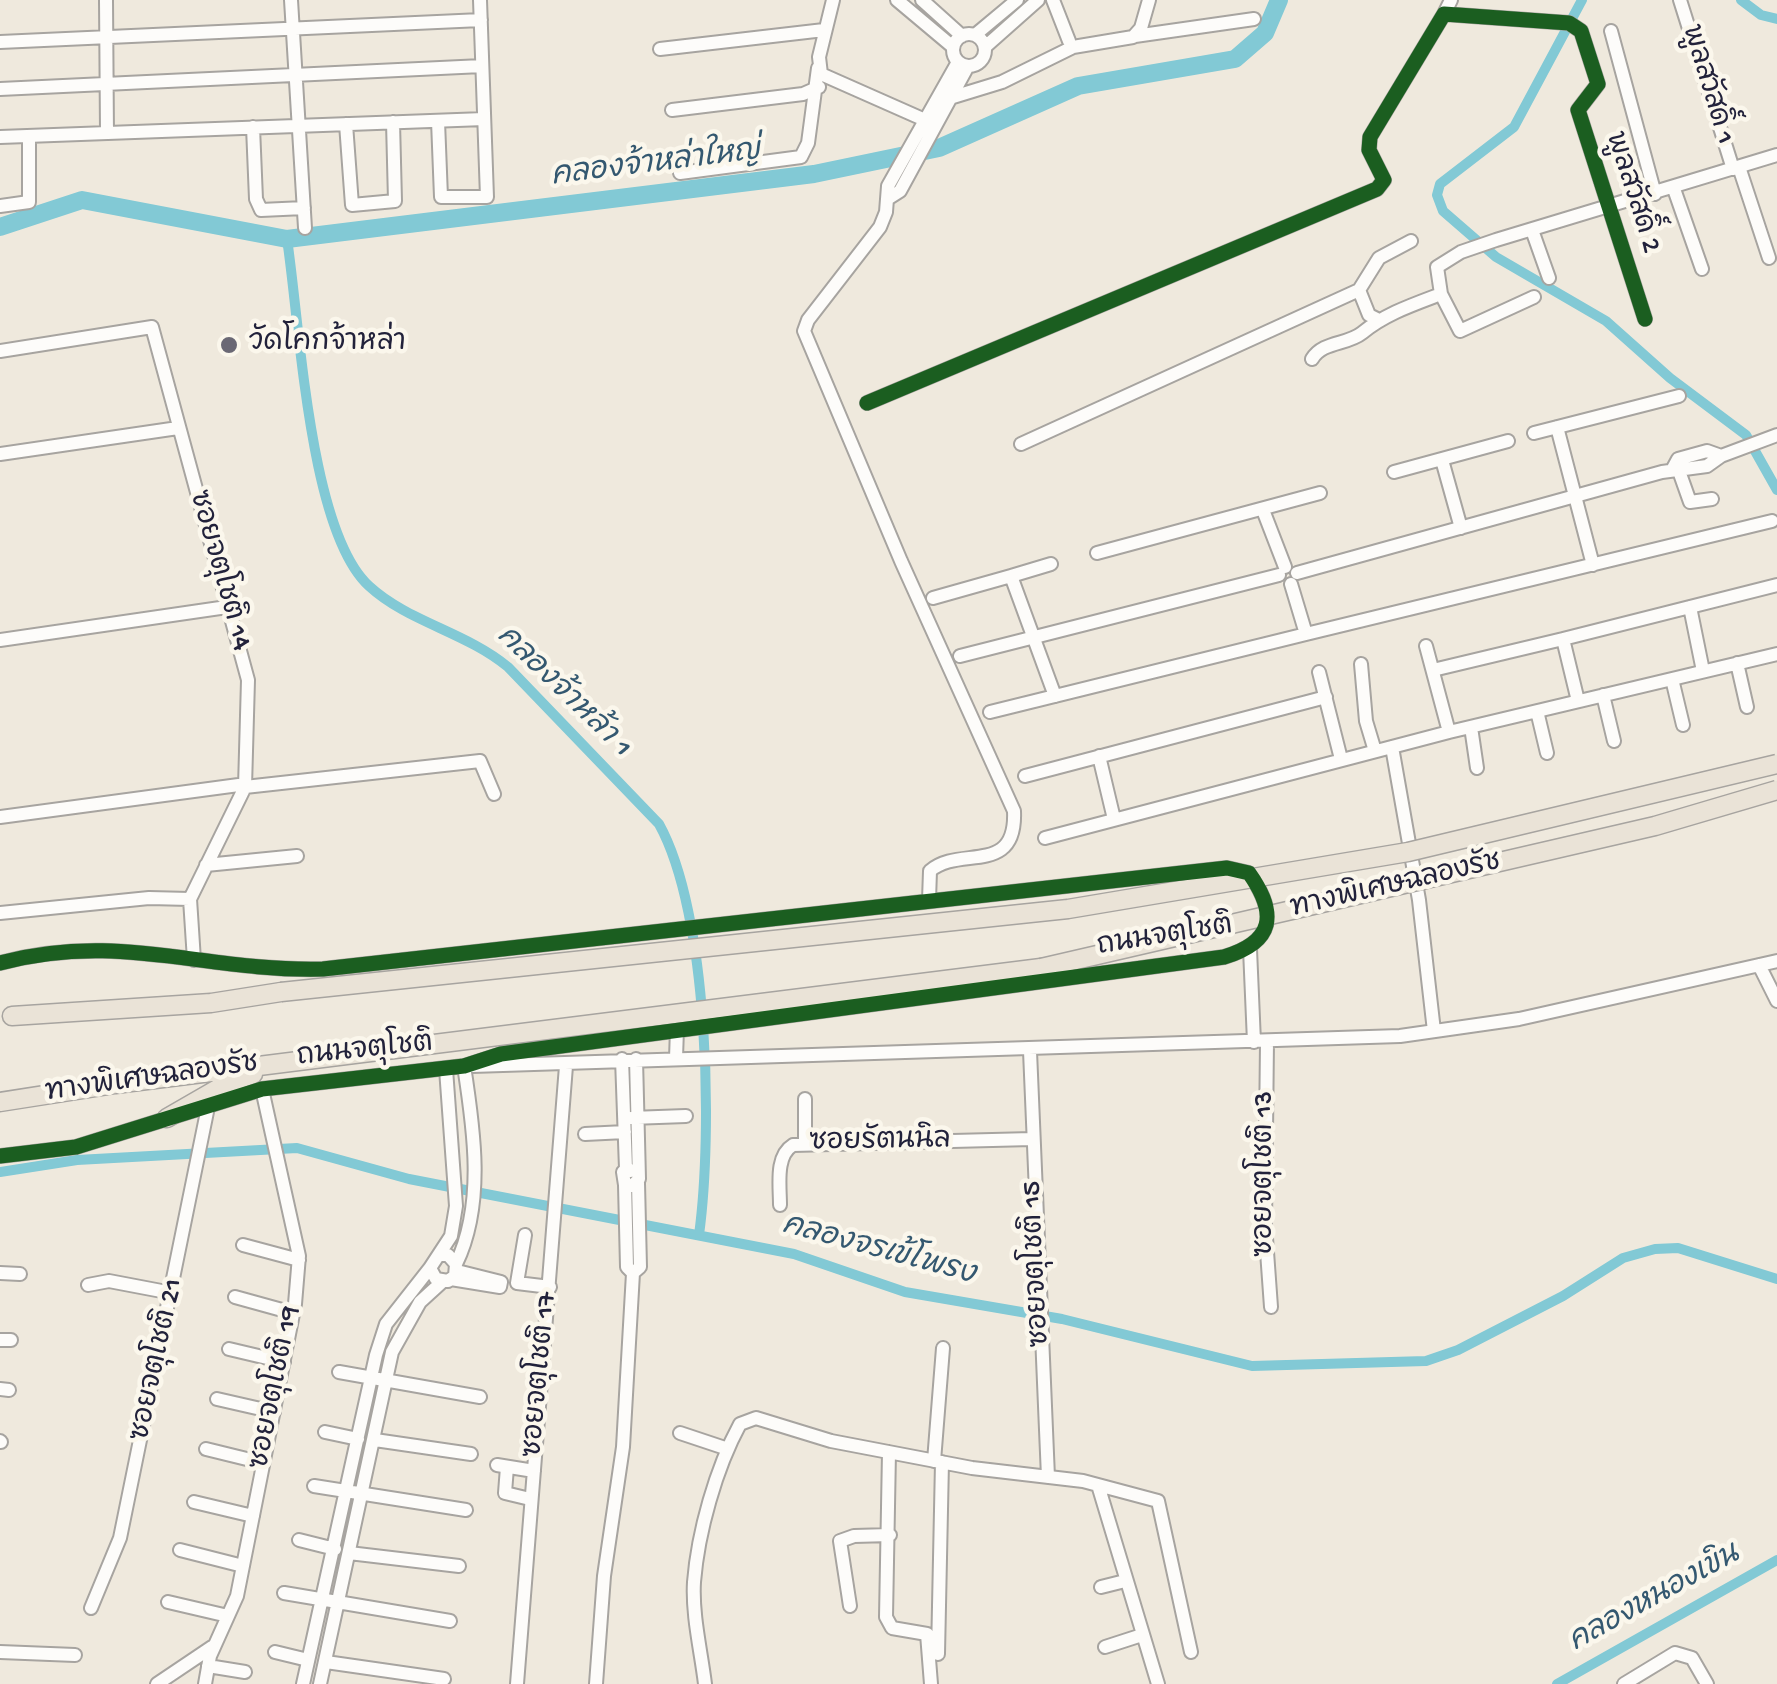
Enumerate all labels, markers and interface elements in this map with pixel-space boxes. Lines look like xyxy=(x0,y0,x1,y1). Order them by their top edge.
street label: พูลสวัสดิ์ 1 xyxy=(1672,21,1740,149)
street label: พูลสวัสดิ์ 2 xyxy=(1596,128,1666,258)
water label: คลองจ้าหล่าใหญ่ xyxy=(550,135,762,197)
place label: วัดโคกจ้าหล่า xyxy=(249,328,406,362)
marker: วัดโคกจ้าหล่า xyxy=(218,334,240,356)
street label: ซอยจตุโชติ 14 xyxy=(179,487,257,655)
water label: คลองจ้าหล้า 1 xyxy=(487,620,637,766)
street label: ทางพิเศษฉลองรัช xyxy=(1288,846,1504,928)
street label: ถนนจตุโชติ xyxy=(1095,911,1235,965)
street label: ถนนจตุโชติ xyxy=(295,1028,435,1076)
street label: ทางพิเศษฉลองรัช xyxy=(43,1048,261,1112)
street label: ซอยจตุโชติ 13 xyxy=(1250,1091,1284,1257)
street label: ซอยรัตนนิล xyxy=(809,1125,951,1161)
street label: ซอยจตุโชติ 15 xyxy=(1017,1180,1059,1348)
water label: คลองจรเข้โพรง xyxy=(778,1209,978,1295)
street label: ซอยจตุโชติ 21 xyxy=(125,1276,193,1444)
street label: ซอยจตุโชติ 17 xyxy=(518,1291,566,1459)
street label: ซอยจตุโชติ 19 xyxy=(245,1304,309,1472)
water label: คลองหนองเขิน xyxy=(1563,1538,1747,1662)

